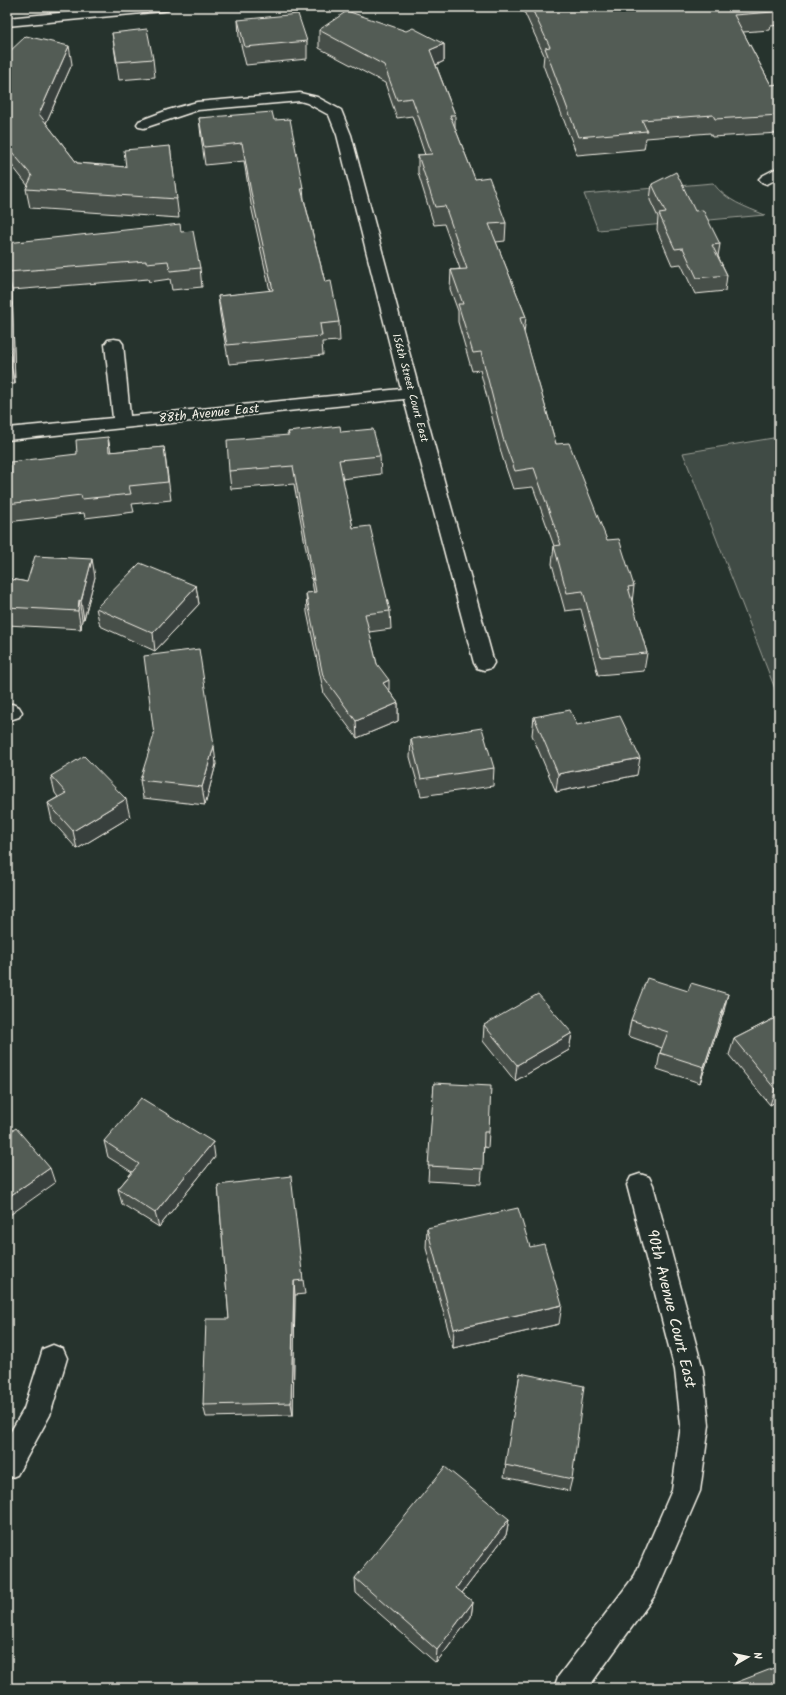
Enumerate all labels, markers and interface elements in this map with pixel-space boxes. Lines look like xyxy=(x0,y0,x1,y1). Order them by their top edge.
street label: 156th Street Court East xyxy=(387,332,433,445)
street label: 88th Avenue East xyxy=(158,398,261,430)
street label: 90th Avenue Court East xyxy=(639,1227,703,1392)
north arrow xyxy=(728,1637,768,1677)
text: N xyxy=(747,1651,766,1660)

